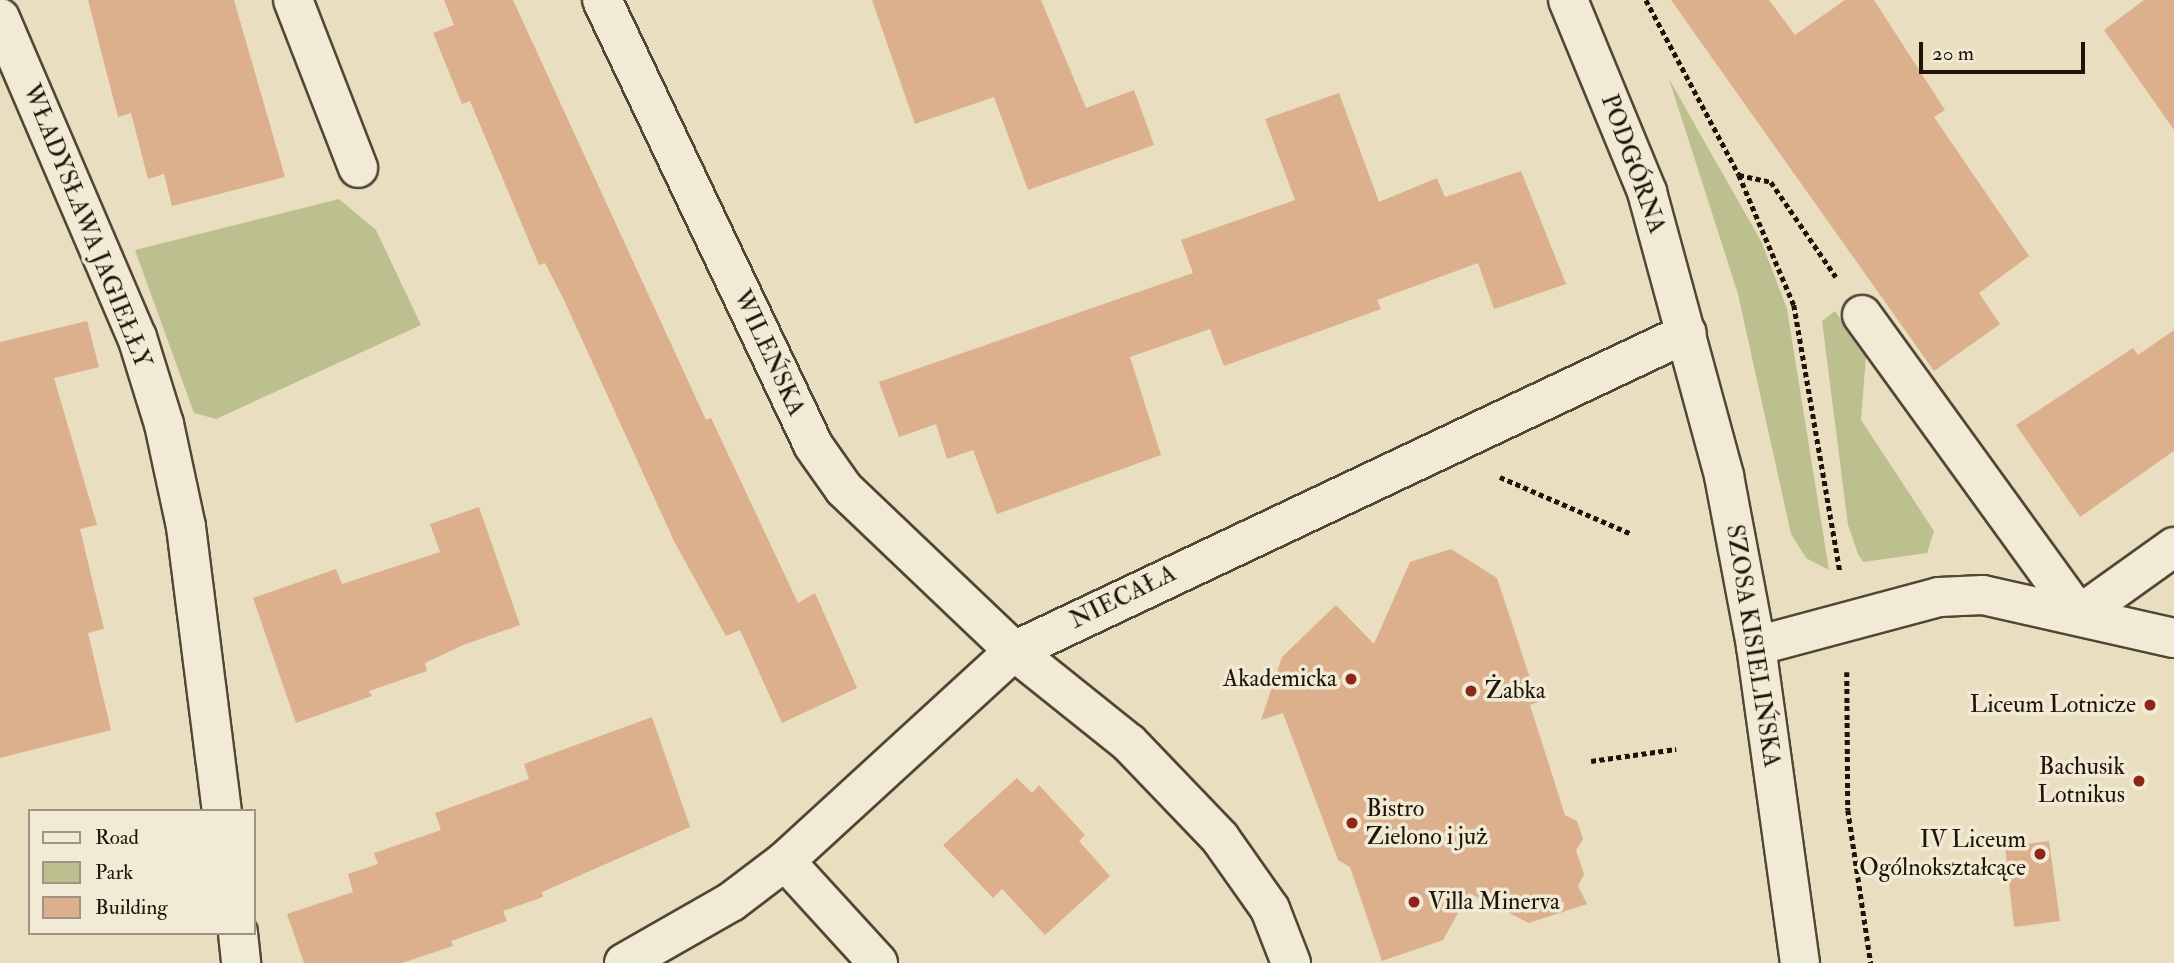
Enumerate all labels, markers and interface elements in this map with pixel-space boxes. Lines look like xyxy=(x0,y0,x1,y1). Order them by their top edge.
scale bar xyxy=(1922,28,2088,72)
text: 20 m xyxy=(1932,40,1974,67)
street label: WŁADYSŁAWA JAGIEŁŁY xyxy=(17,80,157,372)
street label: PODGÓRNA xyxy=(1595,91,1671,237)
street label: WILEŃSKA xyxy=(727,285,811,421)
street label: SZOSA KISIELIŃSKA xyxy=(1720,523,1786,769)
street label: NIECAŁA xyxy=(1065,559,1181,635)
place label: Akademicka xyxy=(1223,665,1337,693)
marker: Akademicka xyxy=(1343,671,1359,687)
place label: Żabka xyxy=(1485,677,1546,705)
marker: Żabka xyxy=(1463,683,1479,699)
place label: Liceum Lotnicze xyxy=(1970,691,2136,719)
marker: Liceum Lotnicze xyxy=(2142,697,2158,713)
place label: Bachusik Lotnikus xyxy=(2037,753,2125,809)
marker: Bachusik Lotnikus xyxy=(2131,773,2147,789)
place label: Bistro Zielono i już xyxy=(1366,795,1488,851)
legend xyxy=(28,809,256,935)
marker: Bistro Zielono i już xyxy=(1344,815,1360,831)
text: Road xyxy=(95,824,139,851)
place label: IV Liceum Ogólnokształcące xyxy=(1859,826,2026,882)
marker: IV Liceum Ogólnokształcące xyxy=(2032,846,2048,862)
text: Park xyxy=(95,859,133,886)
place label: Villa Minerva xyxy=(1428,888,1560,916)
text: Building xyxy=(95,894,168,921)
marker: Villa Minerva xyxy=(1406,894,1422,910)

